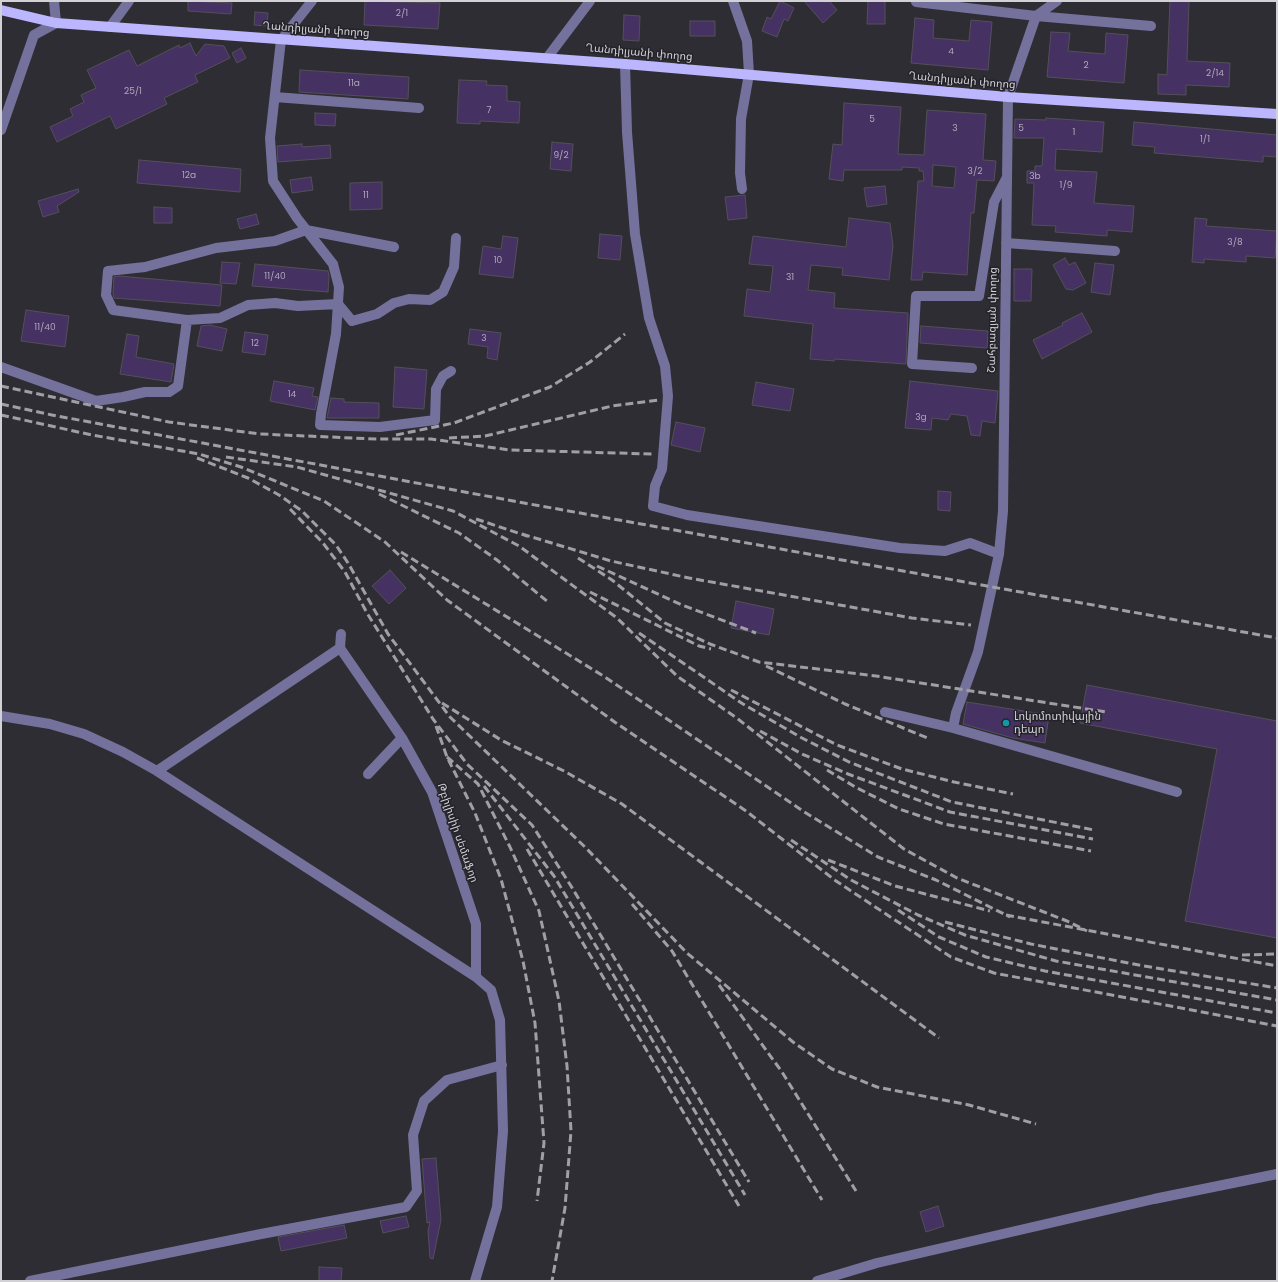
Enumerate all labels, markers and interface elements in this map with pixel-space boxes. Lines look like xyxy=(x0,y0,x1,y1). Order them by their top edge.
house number: 2/1 xyxy=(396,9,408,19)
street label: Ղանդիլյանի փողոց xyxy=(262,20,370,40)
street label: Ղանդիլյանի փողոց xyxy=(585,42,693,64)
house number: 4 xyxy=(948,47,954,57)
house number: 2 xyxy=(1083,61,1089,71)
house number: 2/14 xyxy=(1206,69,1224,79)
street label: Ղանդիլյանի փողոց xyxy=(908,70,1016,92)
house number: 11a xyxy=(348,79,360,89)
house number: 25/1 xyxy=(124,87,142,97)
house number: 7 xyxy=(487,106,491,116)
house number: 5 xyxy=(869,115,875,125)
house number: 3 xyxy=(952,124,958,134)
house number: 5 xyxy=(1018,124,1024,134)
house number: 1 xyxy=(1073,128,1075,138)
house number: 1/1 xyxy=(1200,135,1210,145)
house number: 9/2 xyxy=(553,151,569,161)
house number: 3/2 xyxy=(968,167,982,177)
house number: 12a xyxy=(182,171,196,181)
house number: 3b xyxy=(1029,172,1041,182)
house number: 1/9 xyxy=(1060,181,1072,191)
house number: 11 xyxy=(363,191,369,201)
house number: 3/8 xyxy=(1227,238,1243,248)
house number: 10 xyxy=(494,256,502,266)
street label: Շահբազյան փողոց xyxy=(985,267,1001,373)
house number: 11/40 xyxy=(264,272,286,282)
house number: 31 xyxy=(786,273,794,283)
house number: 11/40 xyxy=(34,323,56,333)
house number: 3 xyxy=(481,334,487,344)
house number: 12 xyxy=(251,339,259,349)
house number: 14 xyxy=(288,390,296,400)
house number: 3g xyxy=(915,413,927,423)
place label: Լոկոմոտիվային դեպո xyxy=(1014,710,1101,736)
marker: Լոկոմոտիվային դեպո xyxy=(1001,718,1011,728)
street label: Թբիլիսիի սեմաֆոր xyxy=(434,781,480,885)

